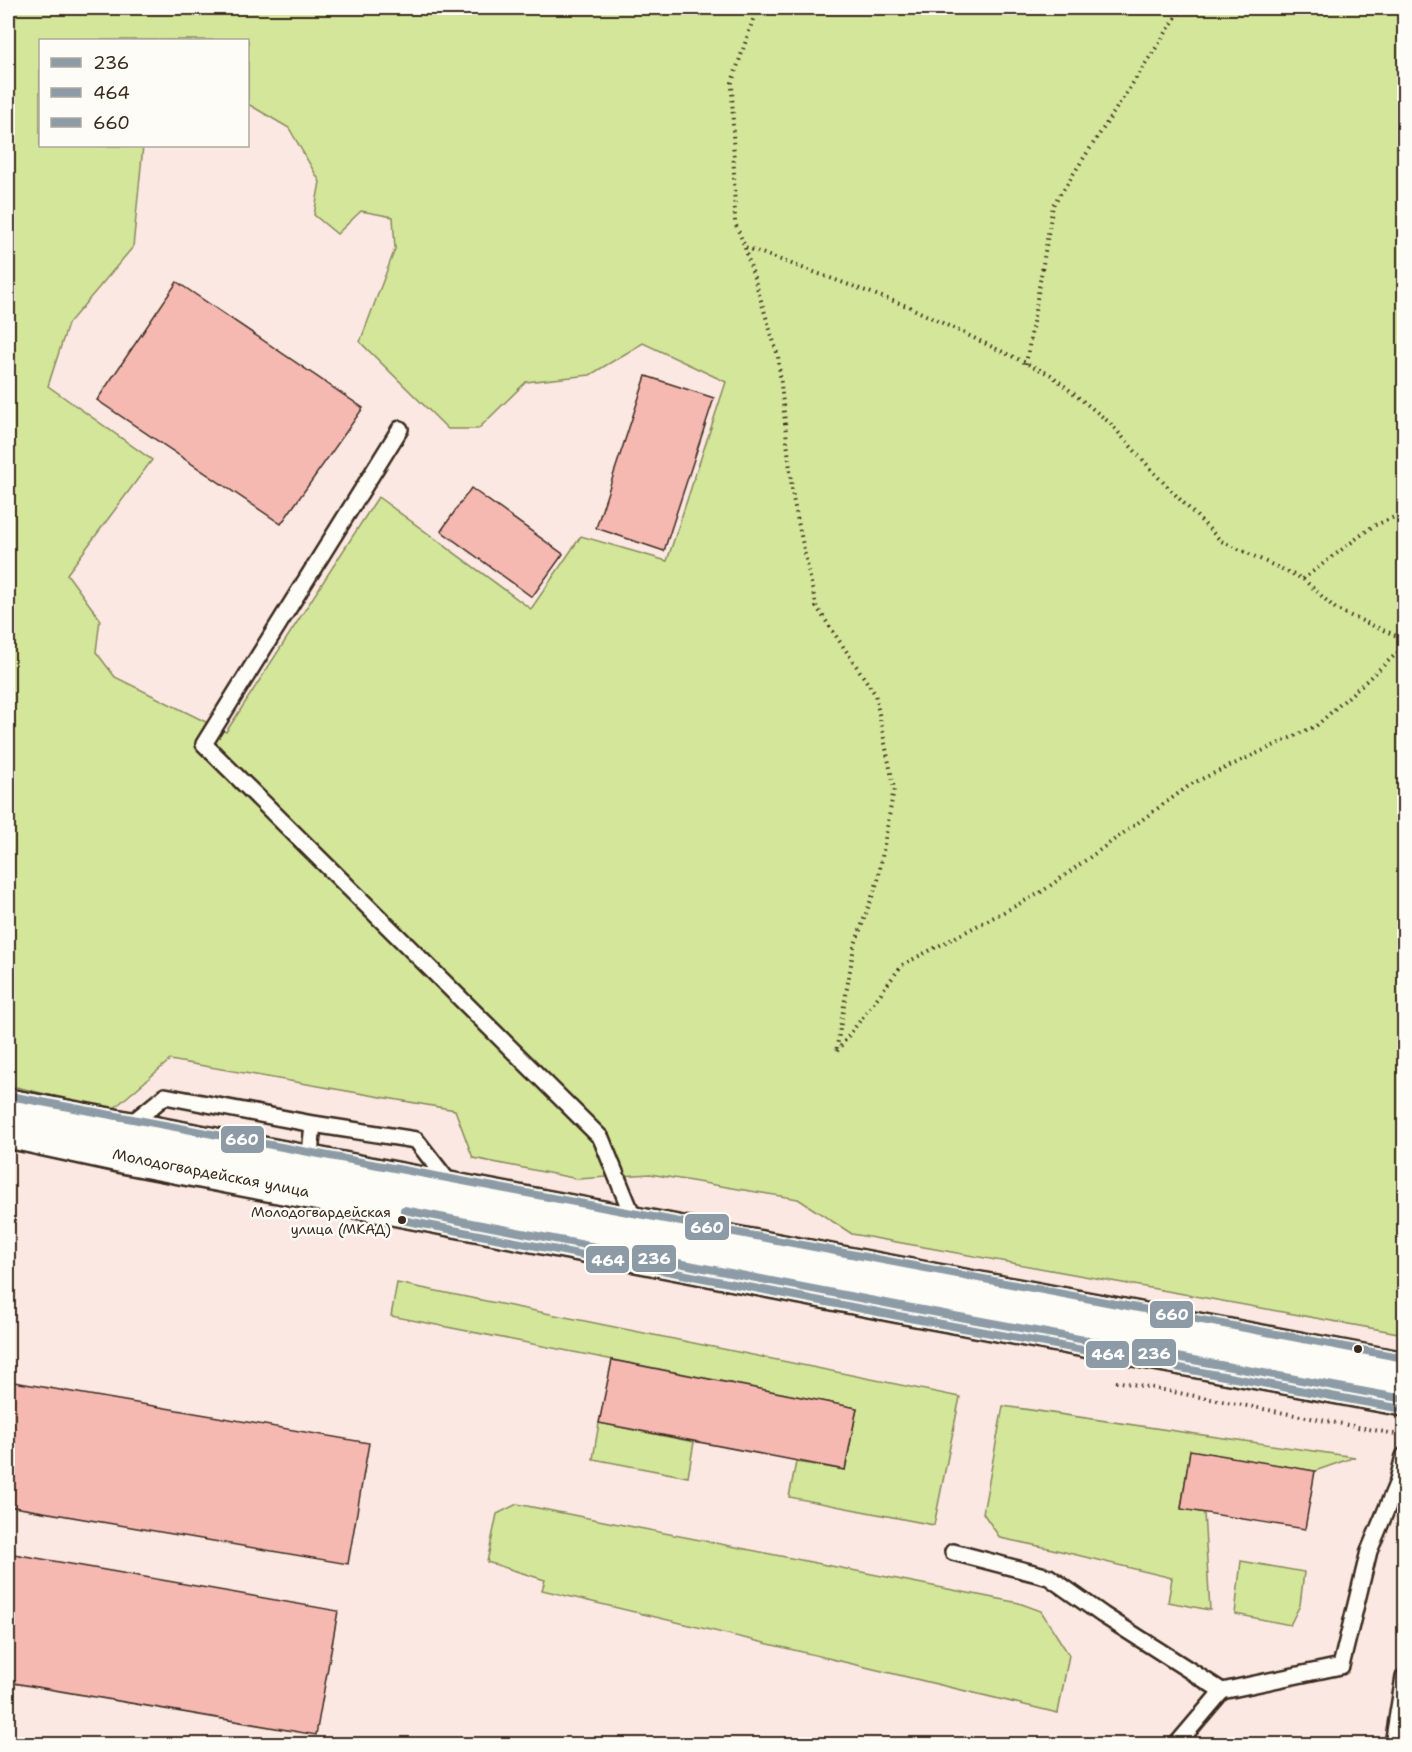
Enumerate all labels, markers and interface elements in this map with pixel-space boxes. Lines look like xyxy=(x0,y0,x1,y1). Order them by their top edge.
legend xyxy=(39,39,249,147)
text: 236 xyxy=(93,51,129,75)
text: 464 xyxy=(93,81,130,105)
text: 660 xyxy=(93,111,130,135)
line badge: 660 xyxy=(220,1125,265,1154)
text: 660 xyxy=(225,1129,259,1150)
street label: Молодогвардейская улица xyxy=(111,1144,312,1202)
place label: Молодогвардейская улица (МКАД) xyxy=(251,1203,391,1238)
line badge: 660 xyxy=(684,1213,730,1241)
marker: Молодогвардейская улица (МКАД) xyxy=(396,1214,408,1226)
text: 660 xyxy=(690,1217,724,1238)
line badge: 236 xyxy=(631,1244,677,1273)
line badge: 464 xyxy=(585,1245,630,1274)
text: 236 xyxy=(637,1248,671,1269)
text: 464 xyxy=(591,1250,625,1271)
line badge: 660 xyxy=(1149,1300,1194,1329)
text: 660 xyxy=(1155,1304,1189,1325)
line badge: 236 xyxy=(1131,1338,1177,1367)
line badge: 464 xyxy=(1085,1340,1130,1369)
text: 236 xyxy=(1137,1343,1171,1364)
unlabelled marker xyxy=(1352,1343,1364,1355)
text: 464 xyxy=(1091,1344,1125,1365)

